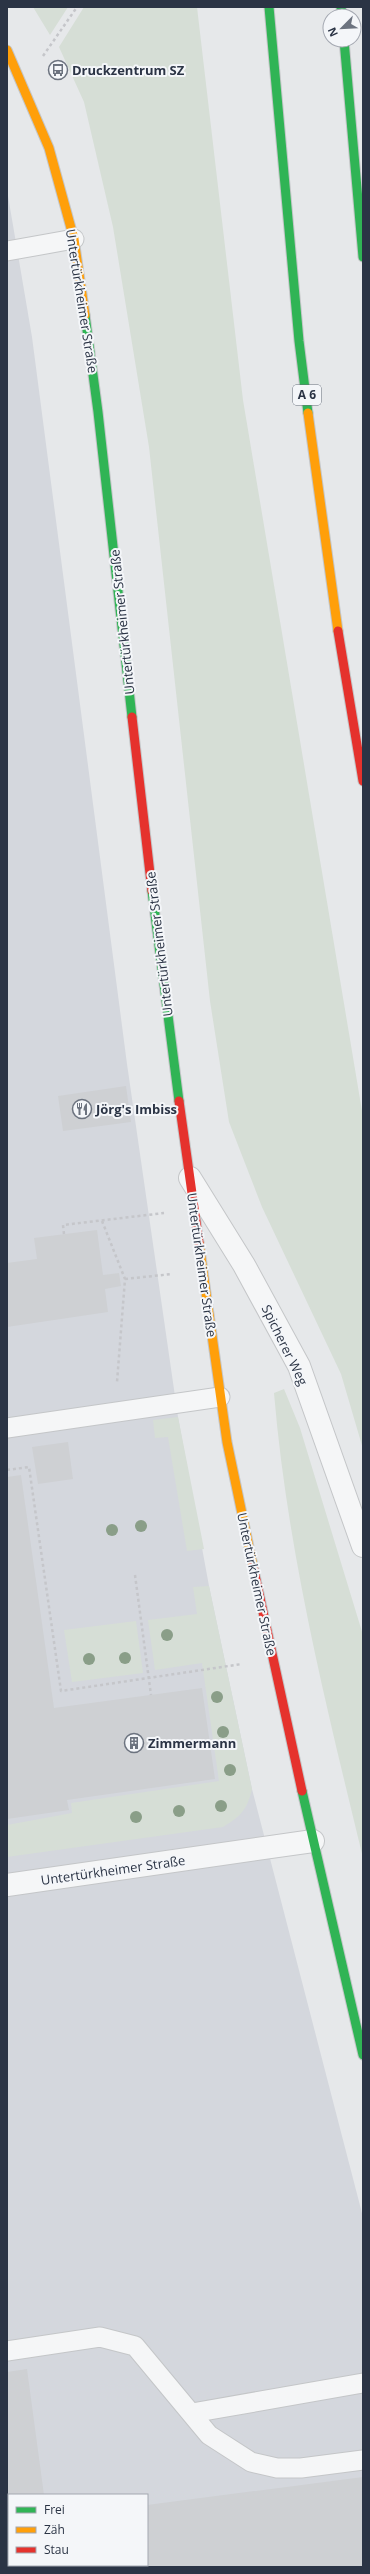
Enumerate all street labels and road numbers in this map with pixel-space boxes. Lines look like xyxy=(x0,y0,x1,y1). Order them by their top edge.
street label: Untertürkheimer Straße xyxy=(62,228,102,374)
road number: A 6 xyxy=(293,385,321,405)
street label: Untertürkheimer Straße xyxy=(105,549,139,695)
street label: Untertürkheimer Straße xyxy=(141,871,177,1017)
street label: Untertürkheimer Straße xyxy=(183,1192,221,1338)
street label: Spicherer Weg xyxy=(258,1302,312,1388)
street label: Untertürkheimer Straße xyxy=(233,1511,281,1657)
street label: Untertürkheimer Straße xyxy=(40,1851,186,1889)

